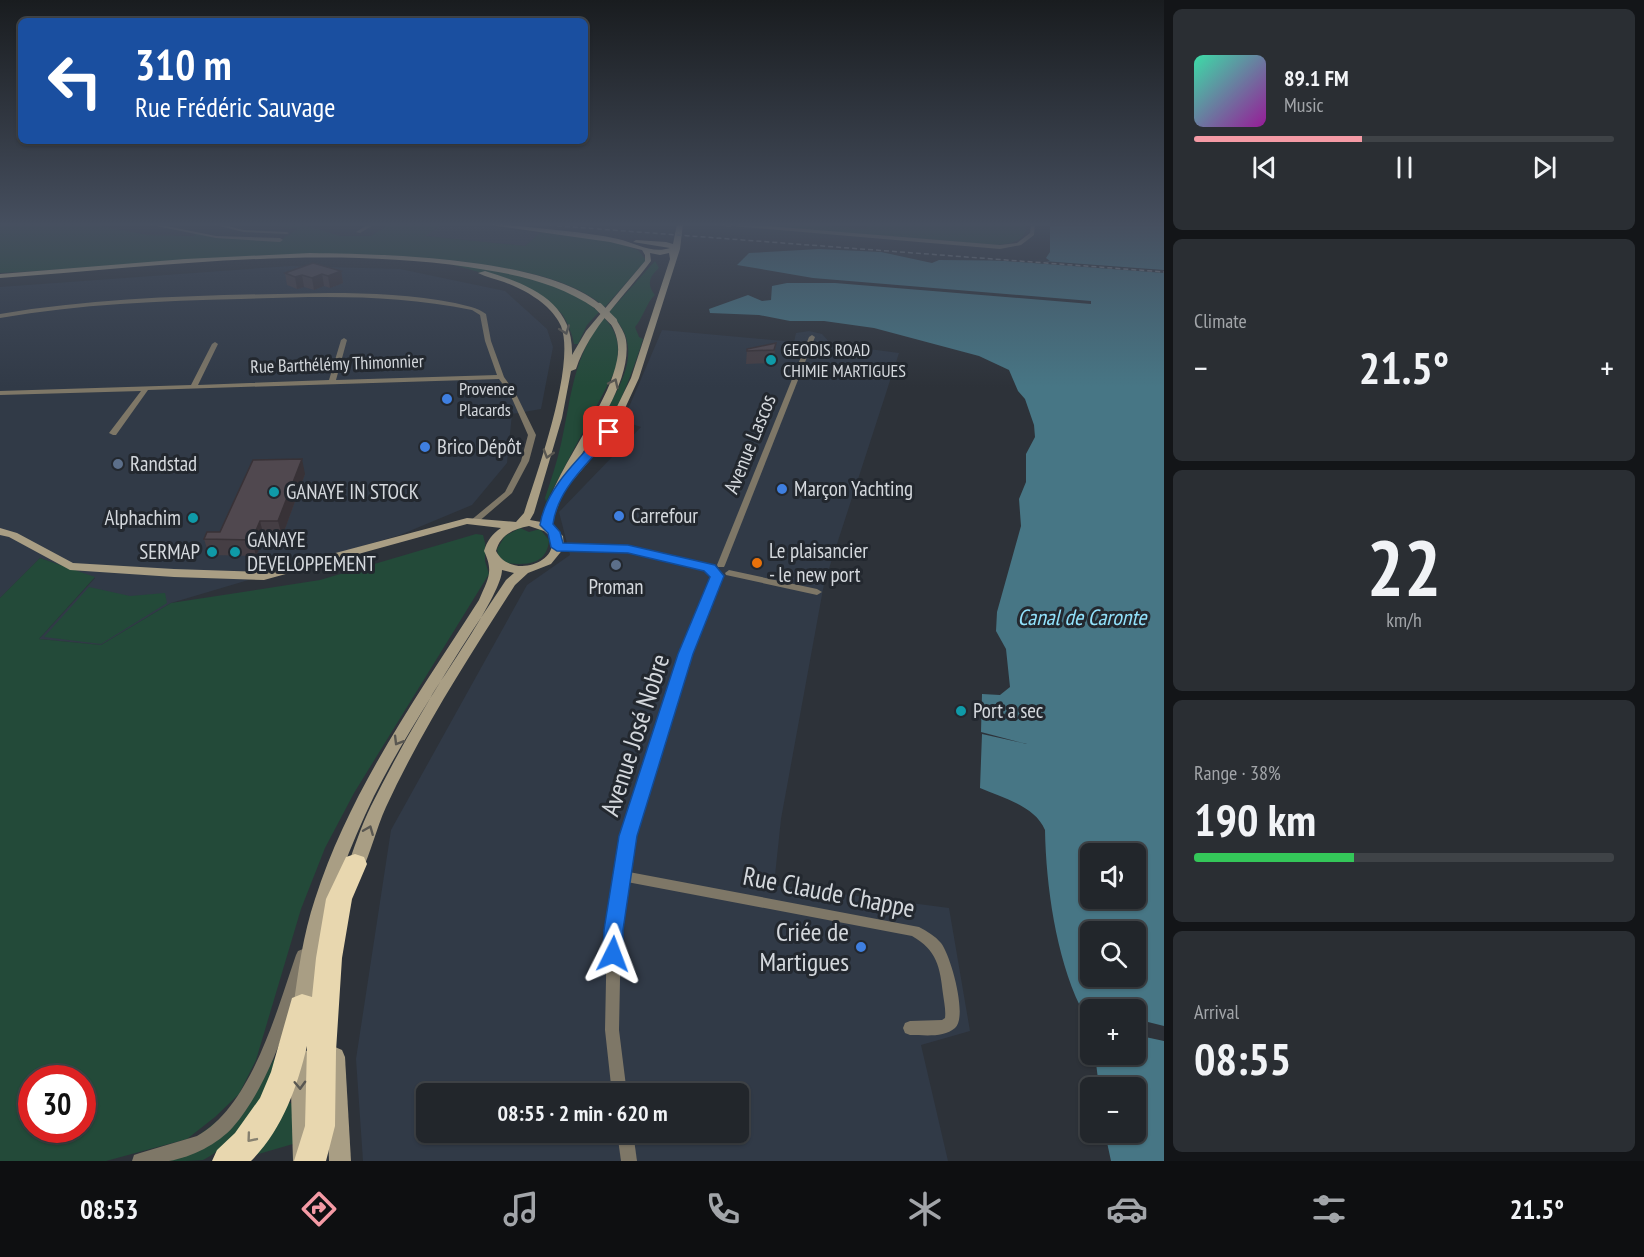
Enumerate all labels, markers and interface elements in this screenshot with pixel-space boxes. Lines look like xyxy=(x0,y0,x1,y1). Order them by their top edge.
text: 310 m xyxy=(135,37,232,92)
icon: left xyxy=(36,42,114,120)
text: 89.1 FM xyxy=(1284,64,1349,92)
text: Rue Frédéric Sauvage xyxy=(135,90,335,124)
text: Music xyxy=(1284,92,1324,118)
icon: previous xyxy=(1248,151,1281,184)
icon: pause xyxy=(1388,151,1421,184)
icon: next xyxy=(1528,151,1561,184)
text: Climate xyxy=(1194,308,1247,334)
one-way arrow xyxy=(558,324,571,335)
place label: GEODIS ROAD CHIMIE MARTIGUES xyxy=(783,338,906,382)
text: 21.5° xyxy=(1359,338,1449,396)
text: − xyxy=(1194,346,1208,389)
text: + xyxy=(1600,346,1614,389)
street label: Rue Barthélémy Thimonnier xyxy=(250,349,424,378)
marker: GEODIS ROAD CHIMIE MARTIGUES xyxy=(764,353,778,367)
place label: Provence Placards xyxy=(459,377,515,421)
one-way arrow xyxy=(606,378,618,389)
street label: Avenue Lascos xyxy=(717,390,782,497)
marker: Provence Placards xyxy=(440,392,454,406)
pin xyxy=(583,406,634,457)
icon: arrive xyxy=(592,415,625,448)
place label: Brico Dépôt xyxy=(437,433,522,460)
marker: Brico Dépôt xyxy=(418,440,432,454)
one-way arrow xyxy=(542,448,555,459)
place label: Randstad xyxy=(130,450,197,477)
marker: Randstad xyxy=(111,457,125,471)
place label: Marçon Yachting xyxy=(794,475,913,502)
place label: GANAYE IN STOCK xyxy=(286,478,419,505)
marker: Marçon Yachting xyxy=(775,482,789,496)
marker: GANAYE IN STOCK xyxy=(267,485,281,499)
place label: Carrefour xyxy=(631,502,698,529)
place label: Alphachim xyxy=(104,504,181,531)
marker: Carrefour xyxy=(612,509,626,523)
marker: Alphachim xyxy=(186,511,200,525)
text: 22 xyxy=(1367,517,1441,618)
place label: GANAYE DEVELOPPEMENT xyxy=(247,526,376,577)
place label: Le plaisancier - le new port xyxy=(769,537,868,588)
place label: SERMAP xyxy=(139,538,200,565)
marker: SERMAP xyxy=(205,545,219,559)
marker: GANAYE DEVELOPPEMENT xyxy=(228,545,242,559)
marker: Le plaisancier - le new port xyxy=(750,556,764,570)
marker: Proman xyxy=(609,558,623,572)
place label: Proman xyxy=(588,573,644,600)
water label: Canal de Caronte xyxy=(1018,603,1148,631)
text: km/h xyxy=(1386,607,1422,633)
street label: Avenue José Nobre xyxy=(593,650,676,820)
place label: Port a sec xyxy=(973,697,1044,724)
marker: Port a sec xyxy=(954,704,968,718)
one-way arrow xyxy=(393,735,405,745)
text: Range · 38% xyxy=(1194,760,1281,786)
text: 190 km xyxy=(1194,790,1316,848)
one-way arrow xyxy=(362,825,374,836)
map controls xyxy=(1080,843,1146,1143)
button: sound xyxy=(1080,843,1146,909)
street label: Rue Claude Chappe xyxy=(740,859,918,924)
place label: Criée de Martigues xyxy=(759,915,849,978)
button: search xyxy=(1080,921,1146,987)
position arrow xyxy=(581,922,645,986)
marker: Criée de Martigues xyxy=(854,940,868,954)
button: + xyxy=(1080,999,1146,1065)
text: Arrival xyxy=(1194,999,1239,1025)
text: 08:55 xyxy=(1194,1029,1291,1087)
speed limit sign: 30 xyxy=(18,1065,96,1143)
button: − xyxy=(1080,1077,1146,1143)
one-way arrow xyxy=(294,1080,306,1089)
text: 08:55 · 2 min · 620 m xyxy=(497,1099,668,1127)
one-way arrow xyxy=(248,1131,259,1142)
icon: directions xyxy=(298,1188,340,1230)
icon: music xyxy=(500,1188,542,1230)
icon: phone xyxy=(702,1188,744,1230)
icon: climate xyxy=(904,1188,946,1230)
icon: car xyxy=(1106,1188,1148,1230)
icon: filters xyxy=(1308,1188,1350,1230)
text: 08:53 xyxy=(80,1192,138,1226)
text: 21.5° xyxy=(1510,1192,1564,1226)

